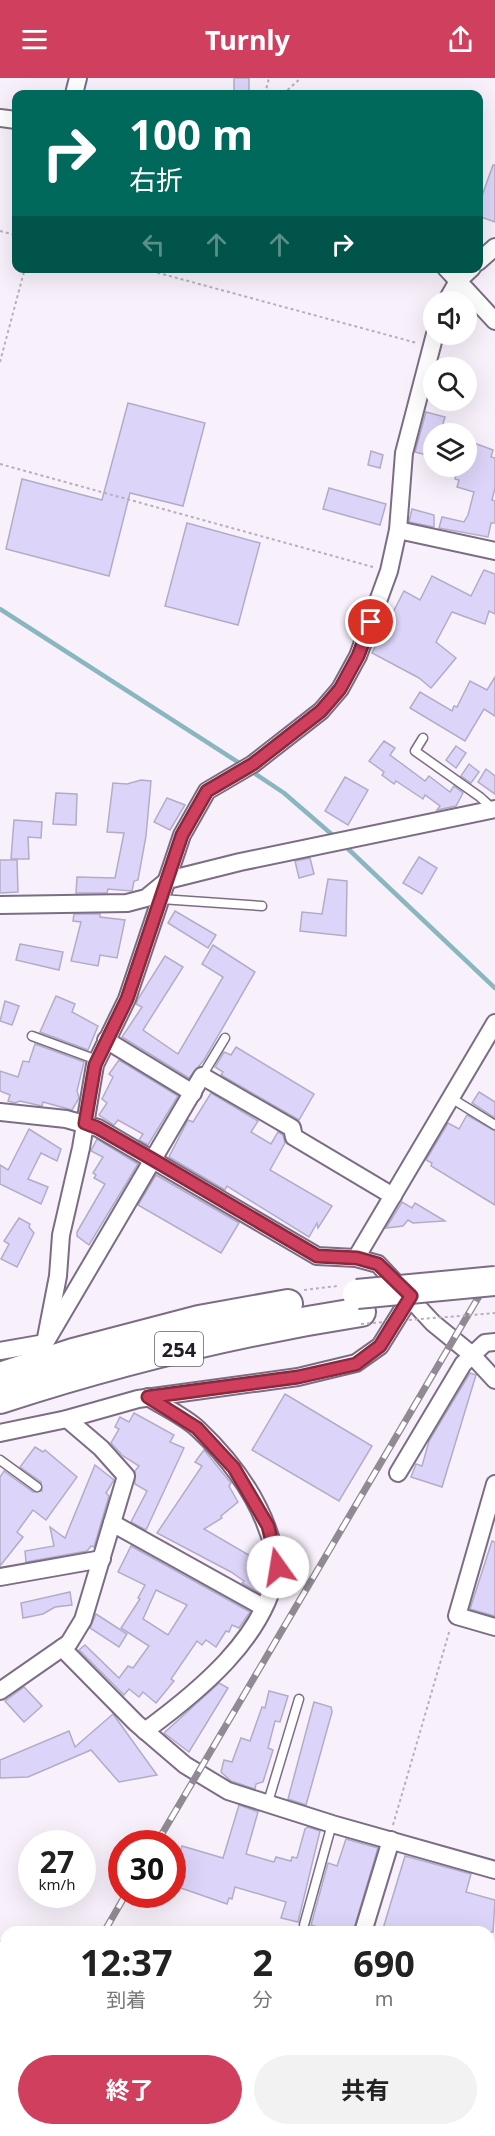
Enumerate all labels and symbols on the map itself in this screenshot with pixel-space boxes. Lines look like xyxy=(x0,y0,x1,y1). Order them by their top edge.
pin xyxy=(345,596,396,647)
road number: 254 xyxy=(155,1332,203,1366)
position arrow xyxy=(246,1535,310,1599)
speed limit sign: 30 xyxy=(108,1830,186,1908)

